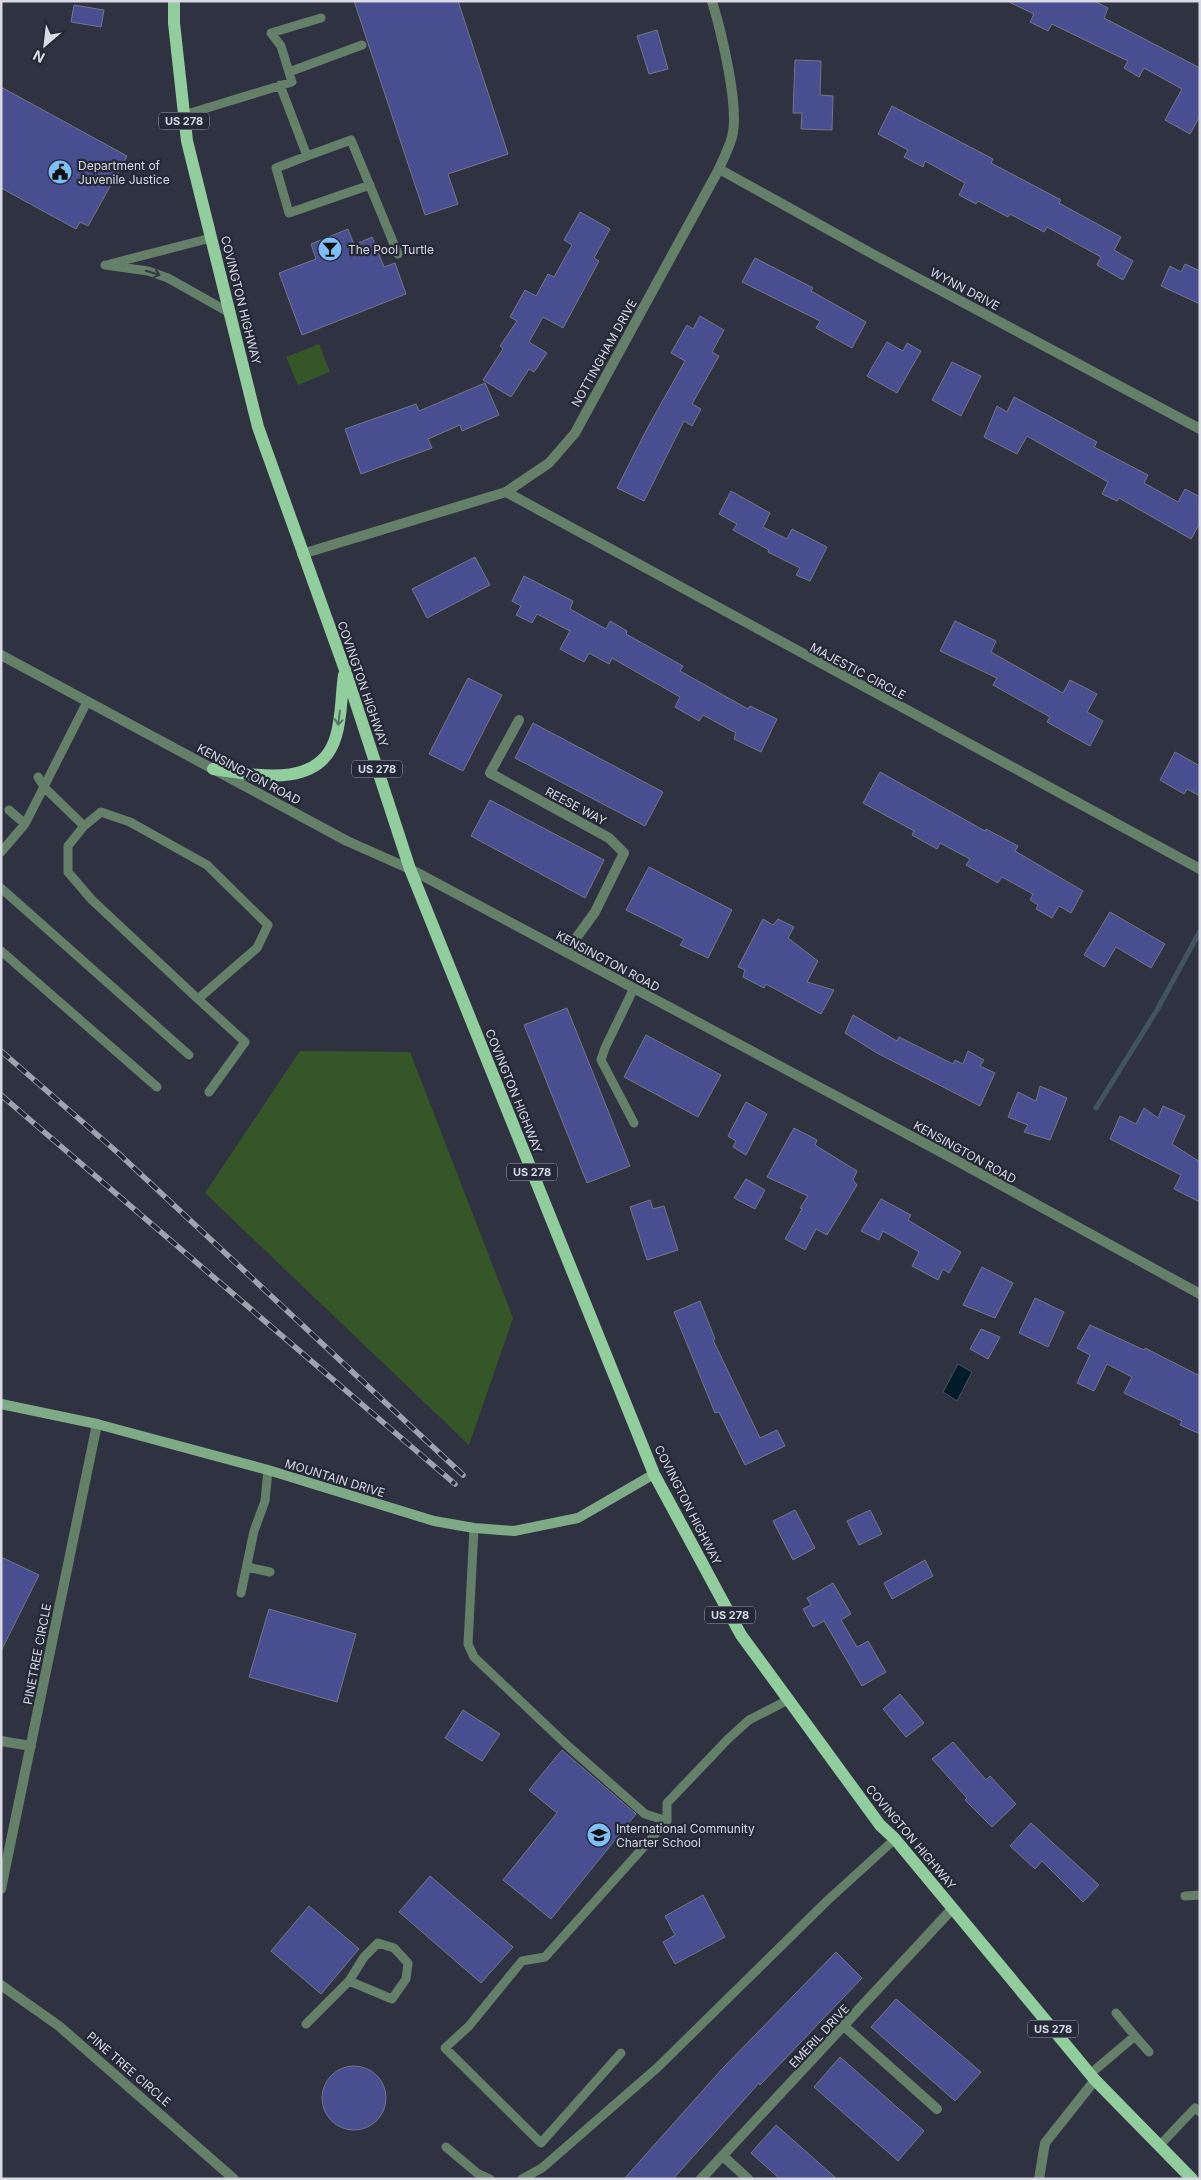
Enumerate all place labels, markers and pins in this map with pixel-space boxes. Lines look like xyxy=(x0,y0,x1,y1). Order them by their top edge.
place label: Department of Juvenile Justice xyxy=(78,158,170,187)
public building icon: Department of Juvenile Justice xyxy=(47,159,73,185)
bar icon: The Pool Turtle xyxy=(317,236,343,262)
place label: The Pool Turtle xyxy=(348,242,434,257)
place label: International Community Charter School xyxy=(616,1821,755,1850)
school or university icon: International Community Charter School xyxy=(586,1822,612,1848)

